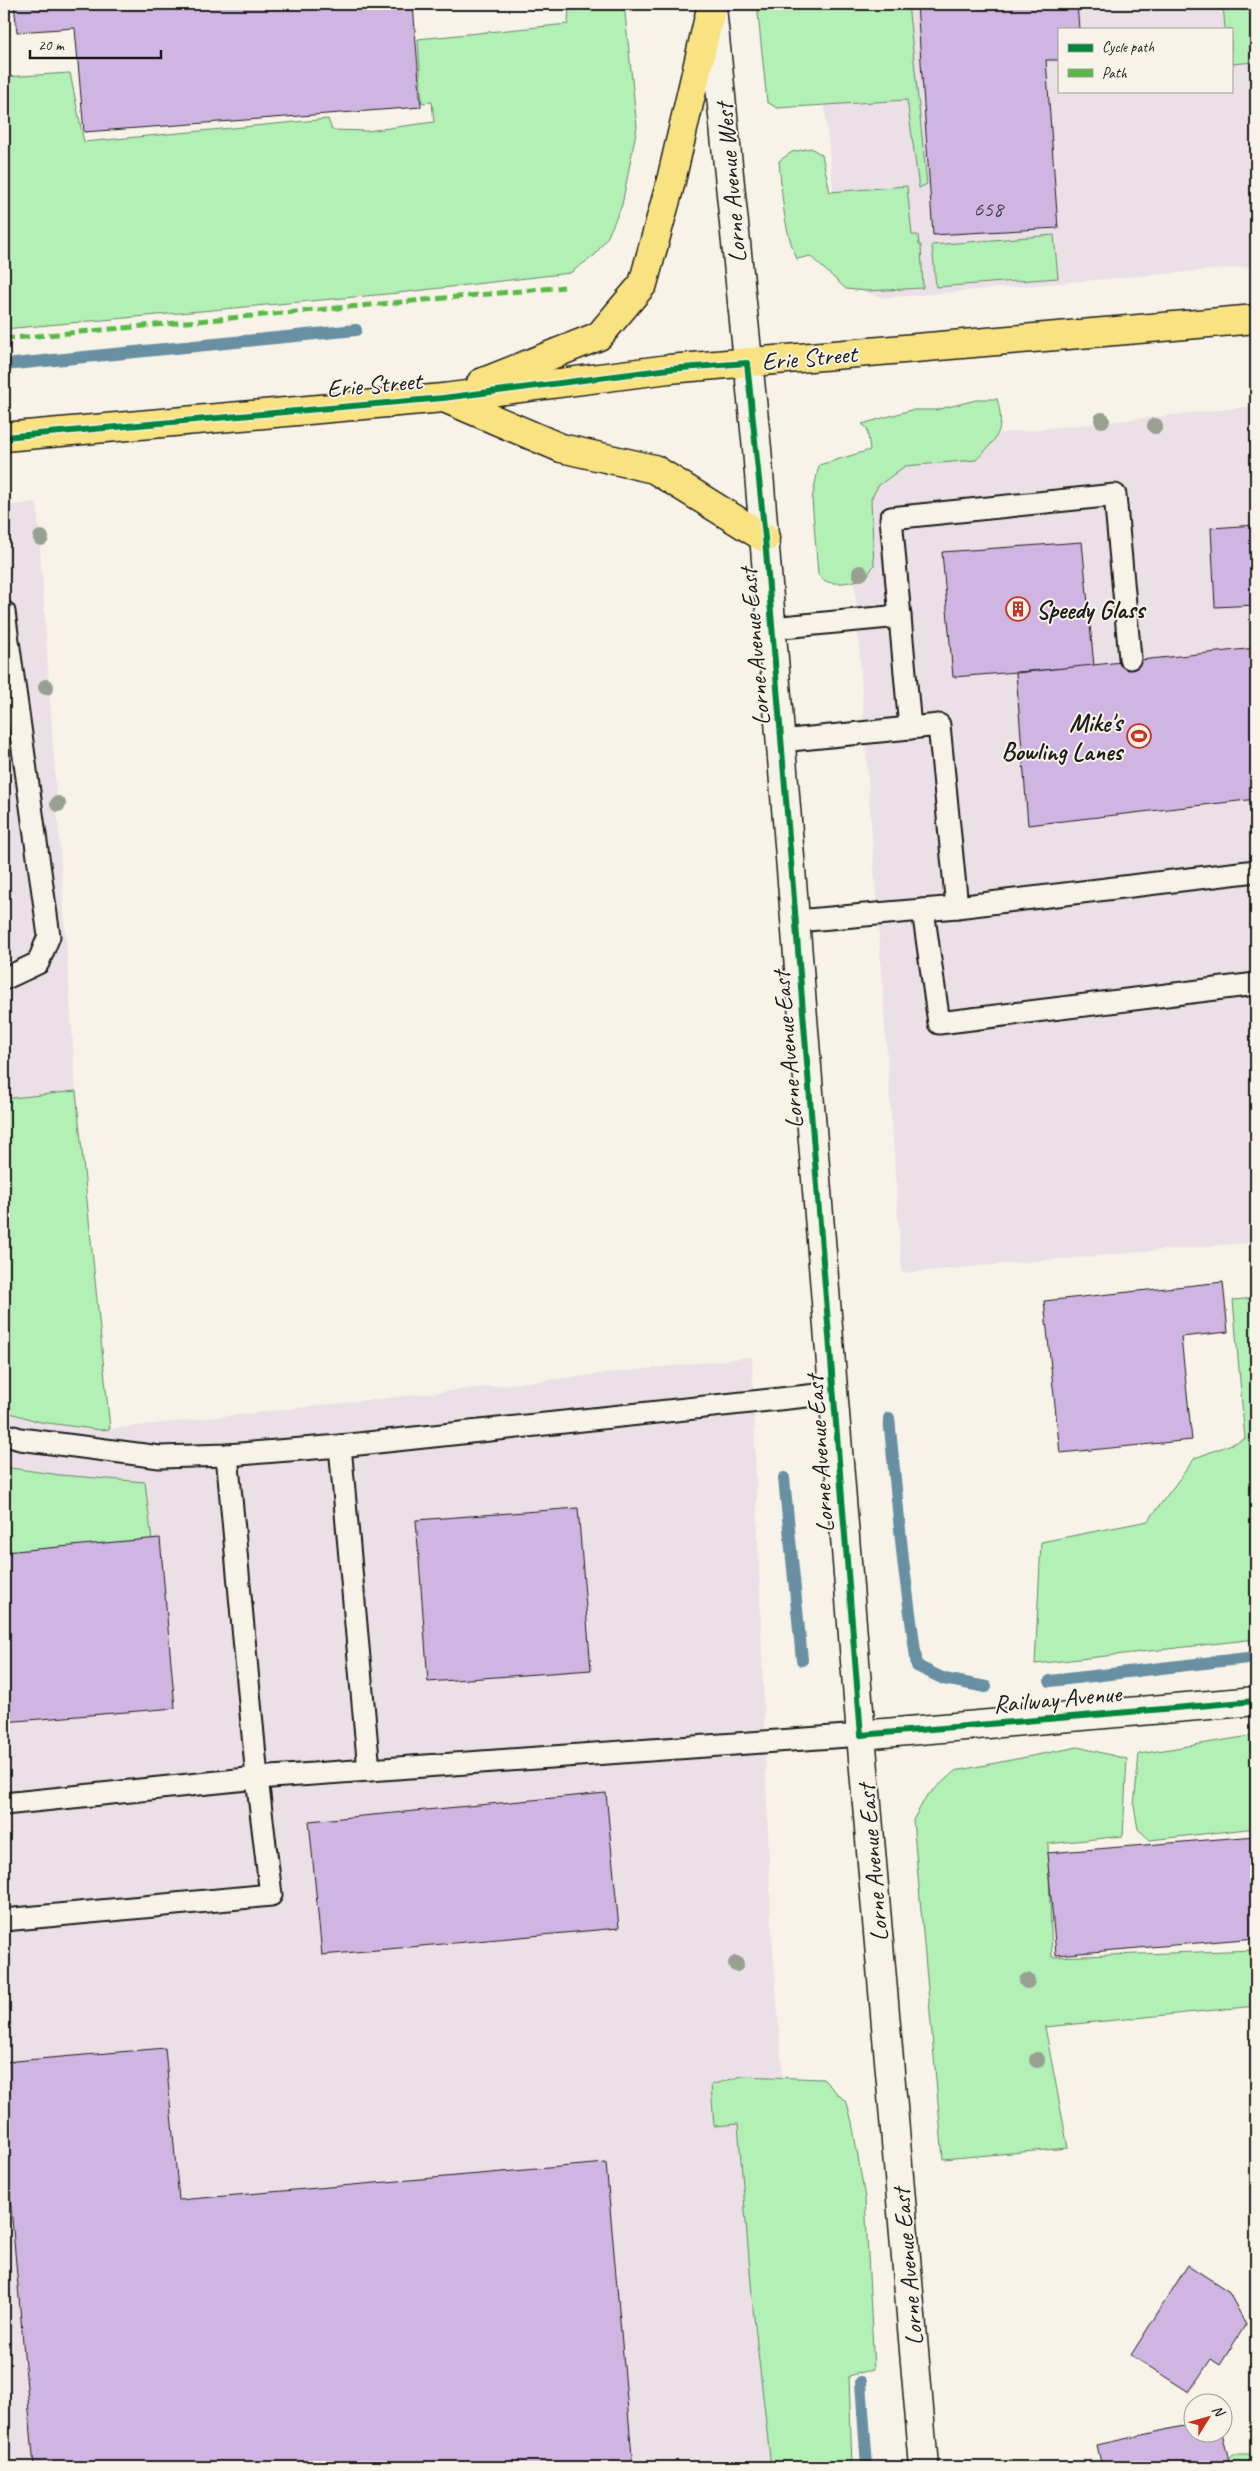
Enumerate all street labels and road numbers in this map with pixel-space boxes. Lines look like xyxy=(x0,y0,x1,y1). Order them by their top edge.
street label: Lorne Avenue West xyxy=(708,98,754,264)
street label: Erie Street xyxy=(760,338,861,378)
street label: Erie Street xyxy=(325,365,426,405)
street label: Lorne Avenue East xyxy=(732,563,778,727)
street label: Lorne Avenue East xyxy=(765,966,811,1130)
street label: Lorne Avenue East xyxy=(798,1371,841,1534)
street label: Railway Avenue xyxy=(992,1677,1124,1721)
street label: Lorne Avenue East xyxy=(850,1779,896,1943)
street label: Lorne Avenue East xyxy=(885,2183,931,2347)

